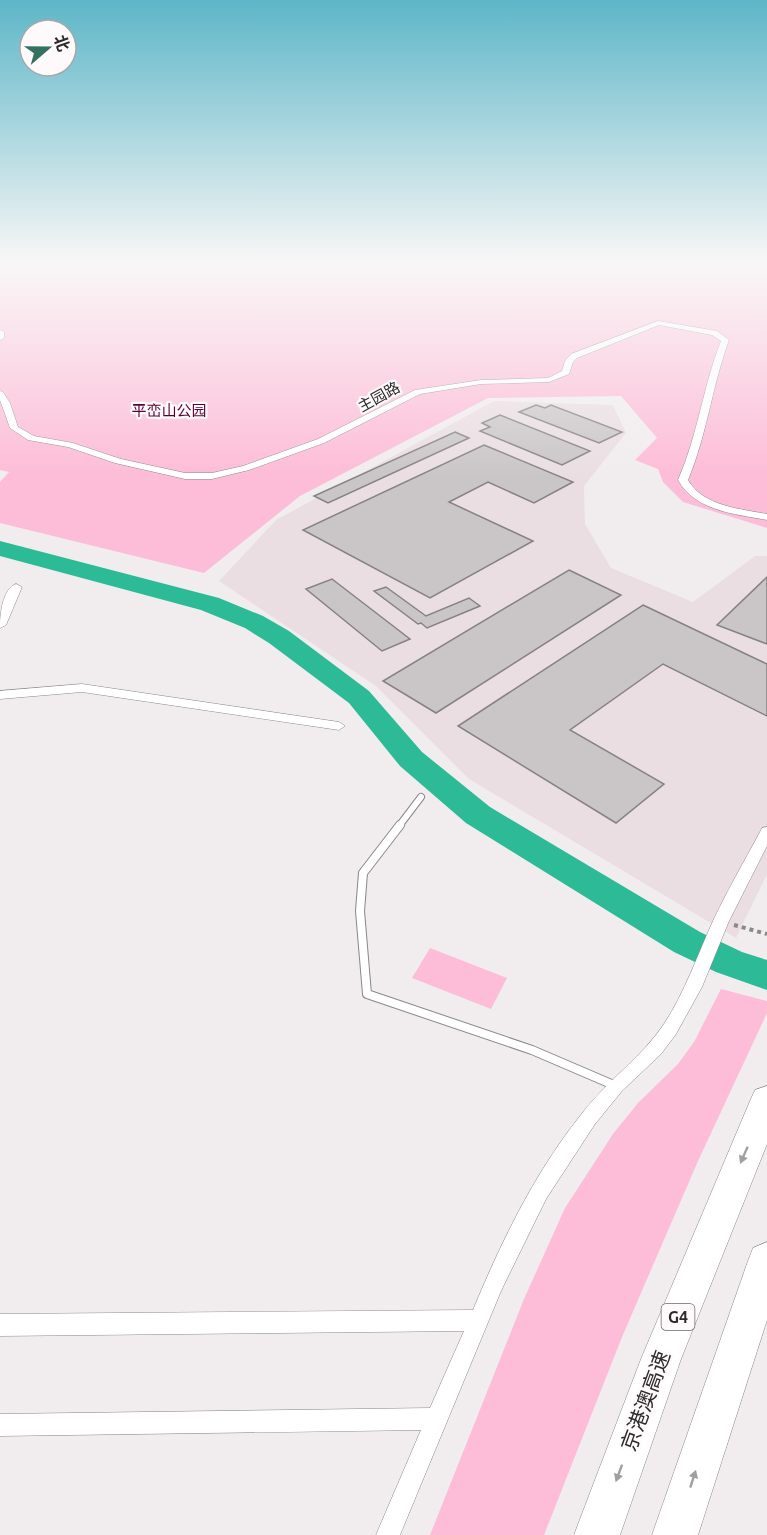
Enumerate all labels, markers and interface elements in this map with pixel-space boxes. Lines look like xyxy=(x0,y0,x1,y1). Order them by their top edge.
north arrow xyxy=(18,18,78,78)
text: 北 xyxy=(51,32,73,53)
street label: 主园路 xyxy=(355,378,403,415)
park label: 平峦山公园 xyxy=(131,402,207,419)
one-way arrow xyxy=(738,1146,748,1164)
road number: G4 xyxy=(662,1304,694,1330)
street label: 京港澳高速 xyxy=(616,1347,674,1454)
one-way arrow xyxy=(614,1465,624,1483)
one-way arrow xyxy=(689,1470,699,1488)

